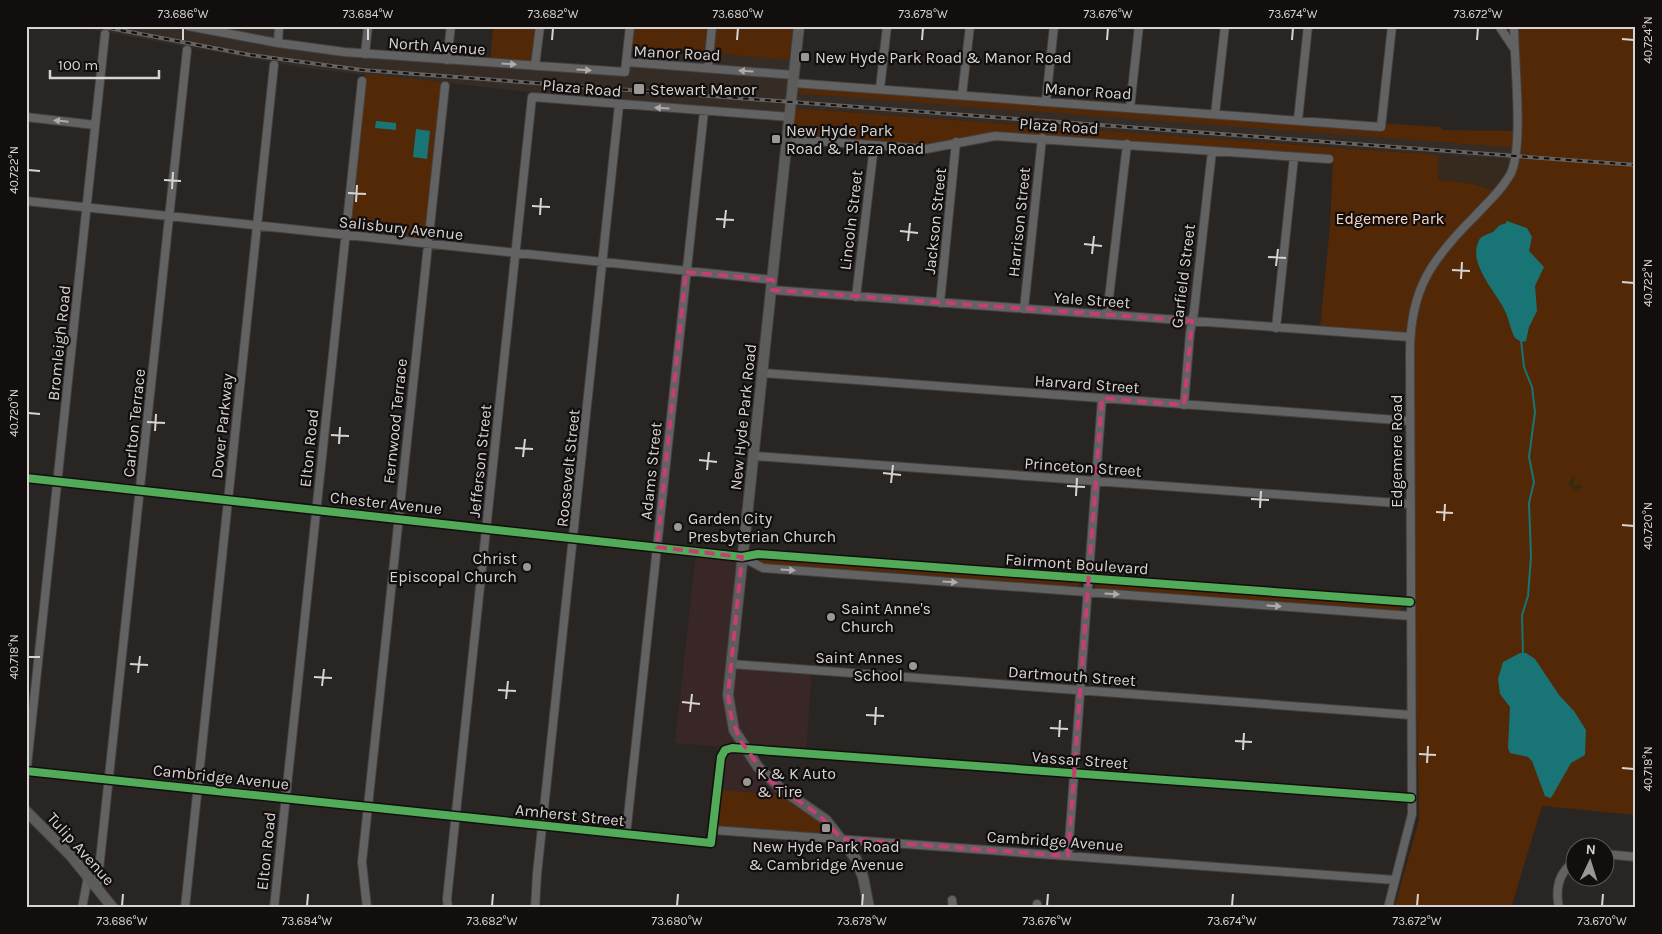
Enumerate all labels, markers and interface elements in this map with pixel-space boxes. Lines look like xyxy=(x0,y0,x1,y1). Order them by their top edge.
text: 73.686°W xyxy=(158,7,209,21)
text: 73.684°W xyxy=(343,7,394,21)
text: 73.682°W xyxy=(528,7,579,21)
text: 73.680°W xyxy=(712,7,764,21)
text: 73.678°W xyxy=(898,7,948,21)
text: 73.676°W xyxy=(1083,7,1133,21)
text: 73.674°W xyxy=(1269,7,1318,21)
text: 73.672°W xyxy=(1453,7,1503,21)
text: 40.724°N xyxy=(1641,16,1655,64)
street label: North Avenue xyxy=(388,33,486,59)
street label: Manor Road xyxy=(633,41,721,65)
scale bar xyxy=(50,48,159,80)
place label: New Hyde Park Road & Manor Road xyxy=(815,48,1072,67)
marker: New Hyde Park Road & Manor Road xyxy=(799,51,811,63)
text: 100 m xyxy=(58,56,98,74)
one-way arrow xyxy=(501,61,517,69)
one-way arrow xyxy=(576,66,592,74)
one-way arrow xyxy=(737,67,753,75)
street label: Plaza Road xyxy=(542,75,622,101)
street label: Manor Road xyxy=(1044,78,1132,104)
place label: Stewart Manor xyxy=(650,80,757,99)
marker: Stewart Manor xyxy=(632,82,646,96)
one-way arrow xyxy=(653,104,669,112)
street label: Plaza Road xyxy=(1019,114,1099,138)
one-way arrow xyxy=(52,117,68,125)
place label: New Hyde Park Road & Plaza Road xyxy=(786,121,924,158)
marker: New Hyde Park Road & Plaza Road xyxy=(770,133,782,145)
text: 40.722°N xyxy=(7,146,21,194)
street label: Harrison Street xyxy=(1004,166,1034,278)
street label: Jackson Street xyxy=(920,167,950,275)
street label: Lincoln Street xyxy=(835,169,867,271)
park label: Edgemere Park xyxy=(1335,209,1445,228)
street label: Salisbury Avenue xyxy=(338,212,464,244)
street label: Garfield Street xyxy=(1167,223,1199,329)
text: 40.722°N xyxy=(1641,259,1655,307)
street label: Bromleigh Road xyxy=(43,284,75,402)
street label: Yale Street xyxy=(1053,288,1131,312)
street label: New Hyde Park Road xyxy=(726,343,760,491)
street label: Fernwood Terrace xyxy=(379,357,411,485)
street label: Carlton Terrace xyxy=(119,368,149,478)
street label: Harvard Street xyxy=(1034,371,1140,397)
street label: Dover Parkway xyxy=(207,372,237,479)
text: 40.720°N xyxy=(7,389,21,437)
street label: Edgemere Road xyxy=(1387,394,1406,508)
street label: Jefferson Street xyxy=(465,403,495,519)
street label: Elton Road xyxy=(295,408,323,488)
street label: Roosevelt Street xyxy=(552,408,584,528)
street label: Adams Street xyxy=(636,421,666,521)
street label: Princeton Street xyxy=(1024,453,1142,481)
street label: Chester Avenue xyxy=(329,488,443,518)
text: 40.720°N xyxy=(1641,502,1655,550)
place label: Garden City Presbyterian Church xyxy=(688,509,836,546)
marker: Garden City Presbyterian Church xyxy=(672,521,684,533)
place label: Christ Episcopal Church xyxy=(389,549,517,586)
street label: Fairmont Boulevard xyxy=(1005,550,1149,578)
marker: Christ Episcopal Church xyxy=(521,561,533,573)
one-way arrow xyxy=(780,566,796,574)
one-way arrow xyxy=(942,578,958,586)
one-way arrow xyxy=(1104,591,1120,599)
place label: Saint Anne's Church xyxy=(841,599,931,636)
one-way arrow xyxy=(1266,603,1282,611)
marker: Saint Anne's Church xyxy=(825,611,837,623)
text: 40.718°N xyxy=(7,634,21,680)
place label: Saint Annes School xyxy=(815,648,903,685)
marker: Saint Annes School xyxy=(907,660,919,672)
street label: Dartmouth Street xyxy=(1008,662,1136,690)
text: 40.718°N xyxy=(1641,746,1655,792)
street label: Vassar Street xyxy=(1031,747,1129,773)
street label: Cambridge Avenue xyxy=(152,760,290,794)
place label: K & K Auto & Tire xyxy=(757,764,836,801)
marker: K & K Auto & Tire xyxy=(741,776,753,788)
street label: Amherst Street xyxy=(514,800,626,830)
street label: Tulip Avenue xyxy=(43,809,119,889)
street label: Elton Road xyxy=(252,811,280,891)
marker: New Hyde Park Road & Cambridge Avenue xyxy=(820,822,832,834)
street label: Cambridge Avenue xyxy=(986,827,1124,855)
north arrow xyxy=(1564,836,1614,886)
place label: New Hyde Park Road & Cambridge Avenue xyxy=(748,837,904,874)
text: N xyxy=(1585,841,1596,858)
text: 73.686°W xyxy=(97,914,148,928)
text: 73.684°W xyxy=(282,914,333,928)
text: 73.682°W xyxy=(467,914,518,928)
text: 73.680°W xyxy=(651,914,703,928)
text: 73.678°W xyxy=(837,914,887,928)
text: 73.676°W xyxy=(1022,914,1072,928)
text: 73.674°W xyxy=(1208,914,1257,928)
text: 73.672°W xyxy=(1392,914,1442,928)
text: 73.670°W xyxy=(1577,914,1627,928)

